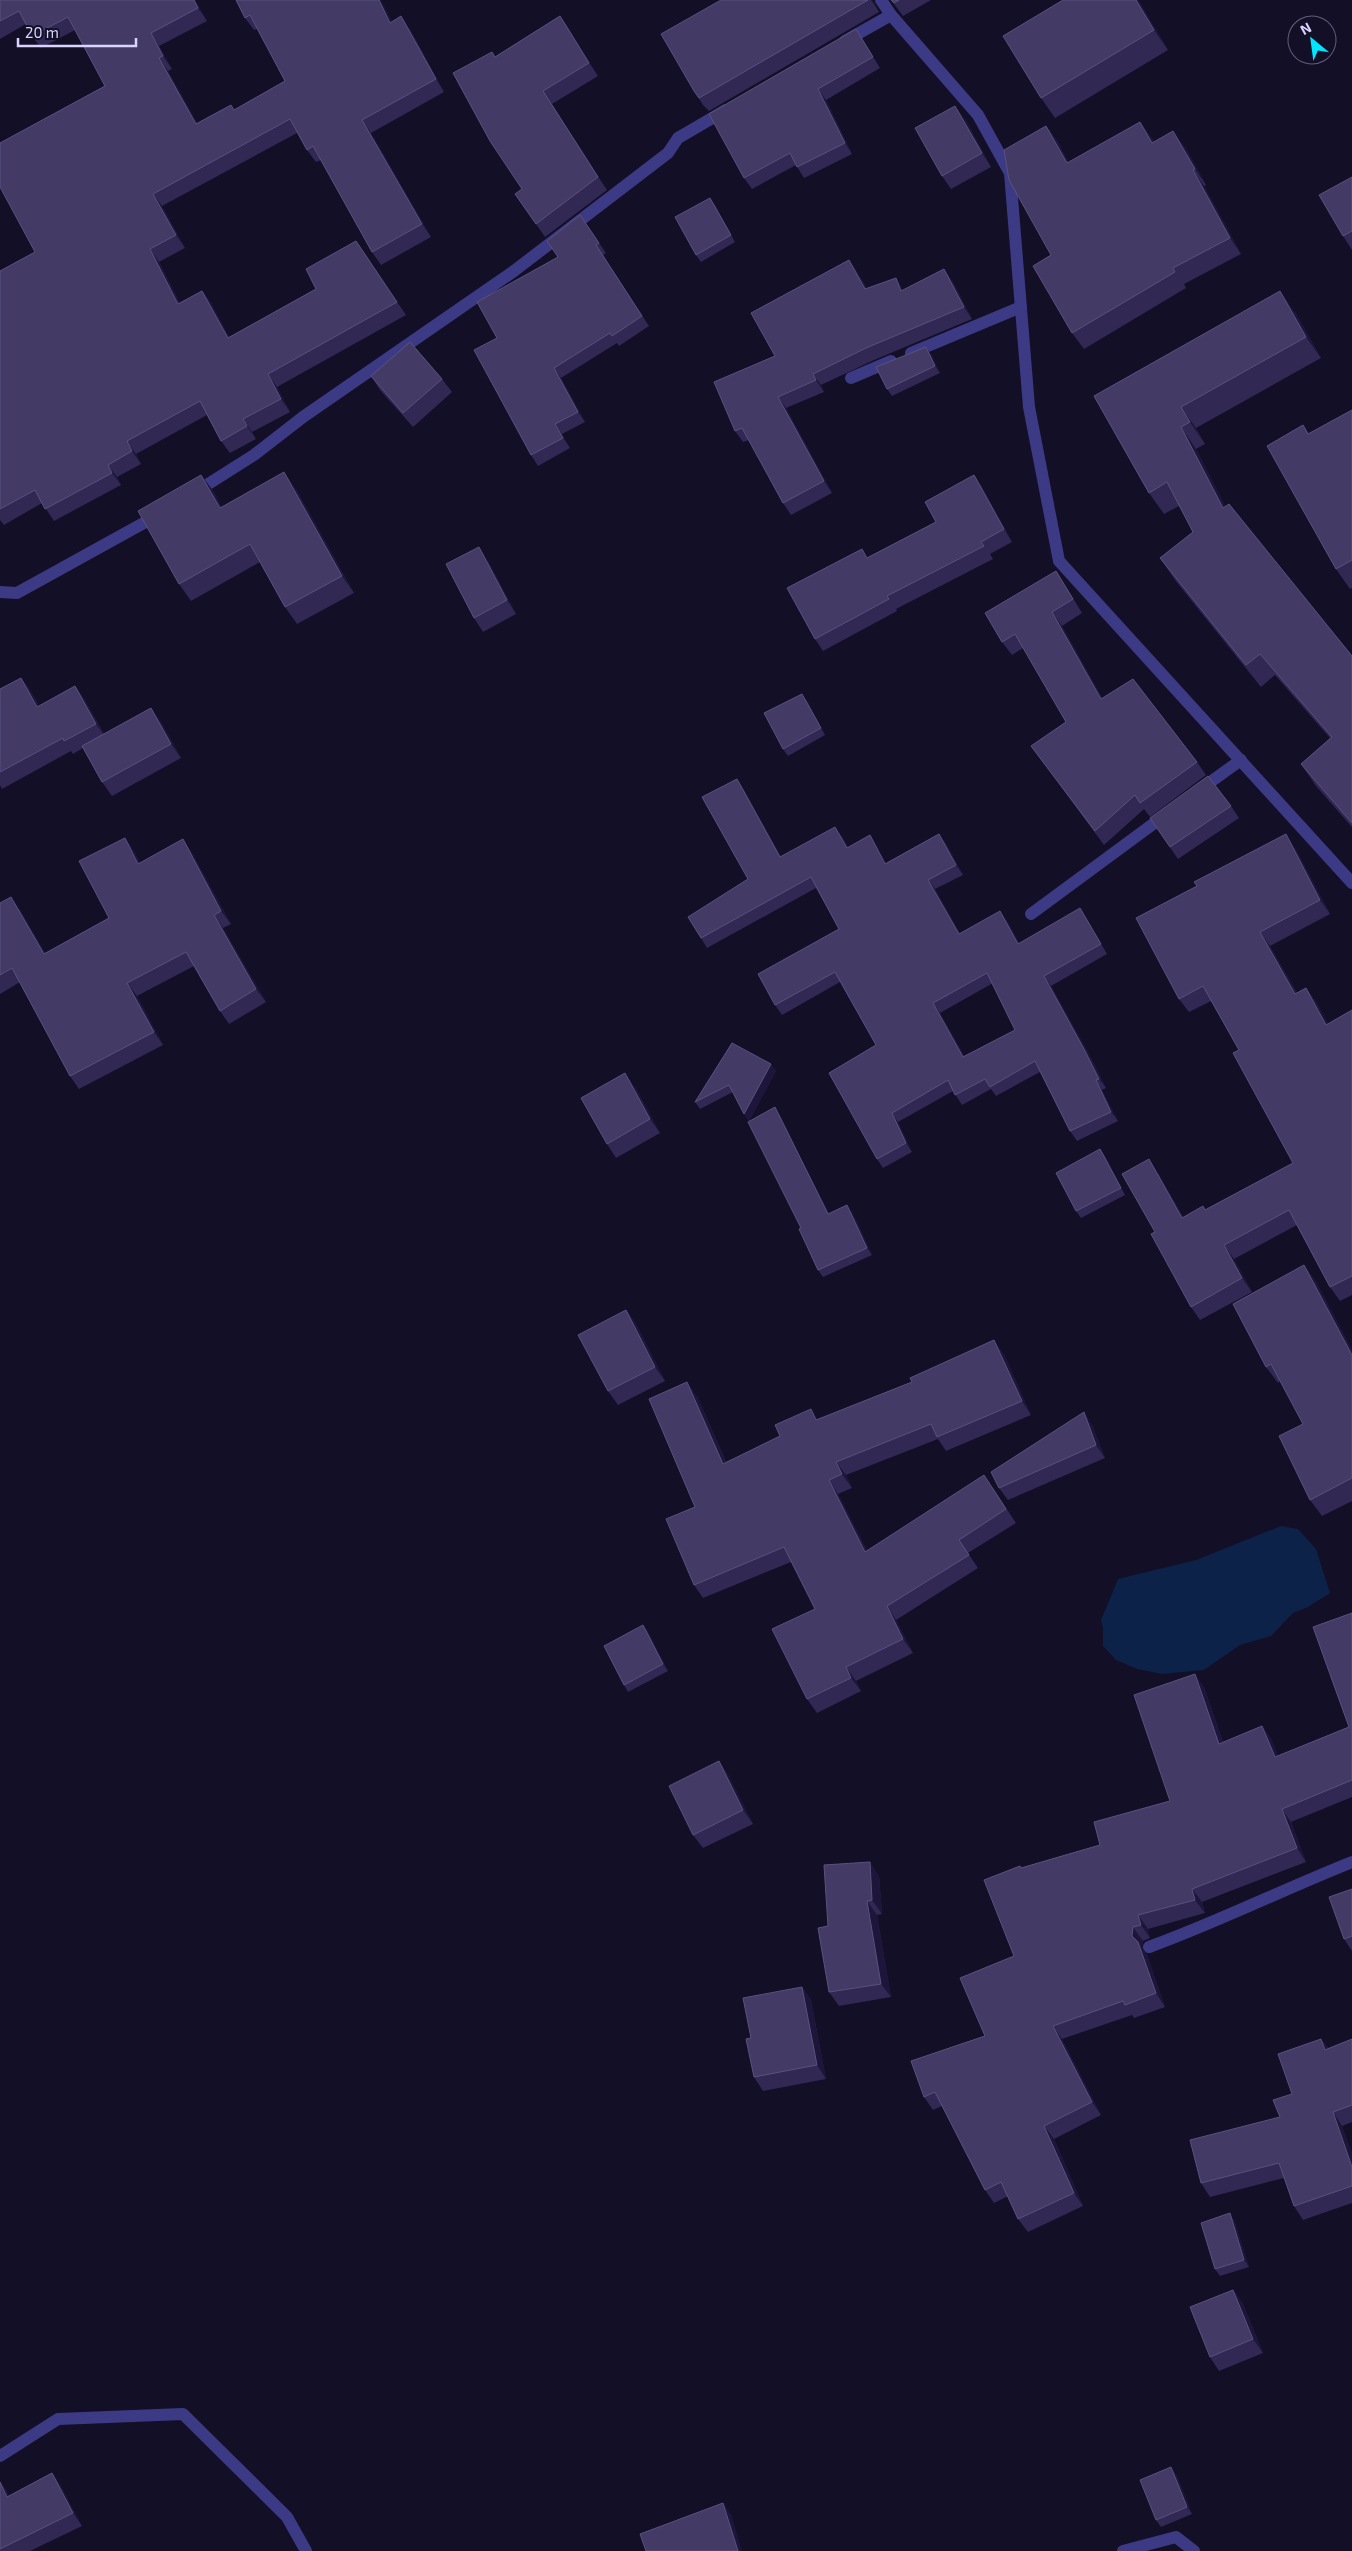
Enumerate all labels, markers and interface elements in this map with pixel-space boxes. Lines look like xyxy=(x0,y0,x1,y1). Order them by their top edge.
scale bar xyxy=(18,15,135,47)
north arrow xyxy=(1287,15,1337,65)
text: N xyxy=(1297,18,1314,38)
text: 20 m xyxy=(25,23,59,41)

